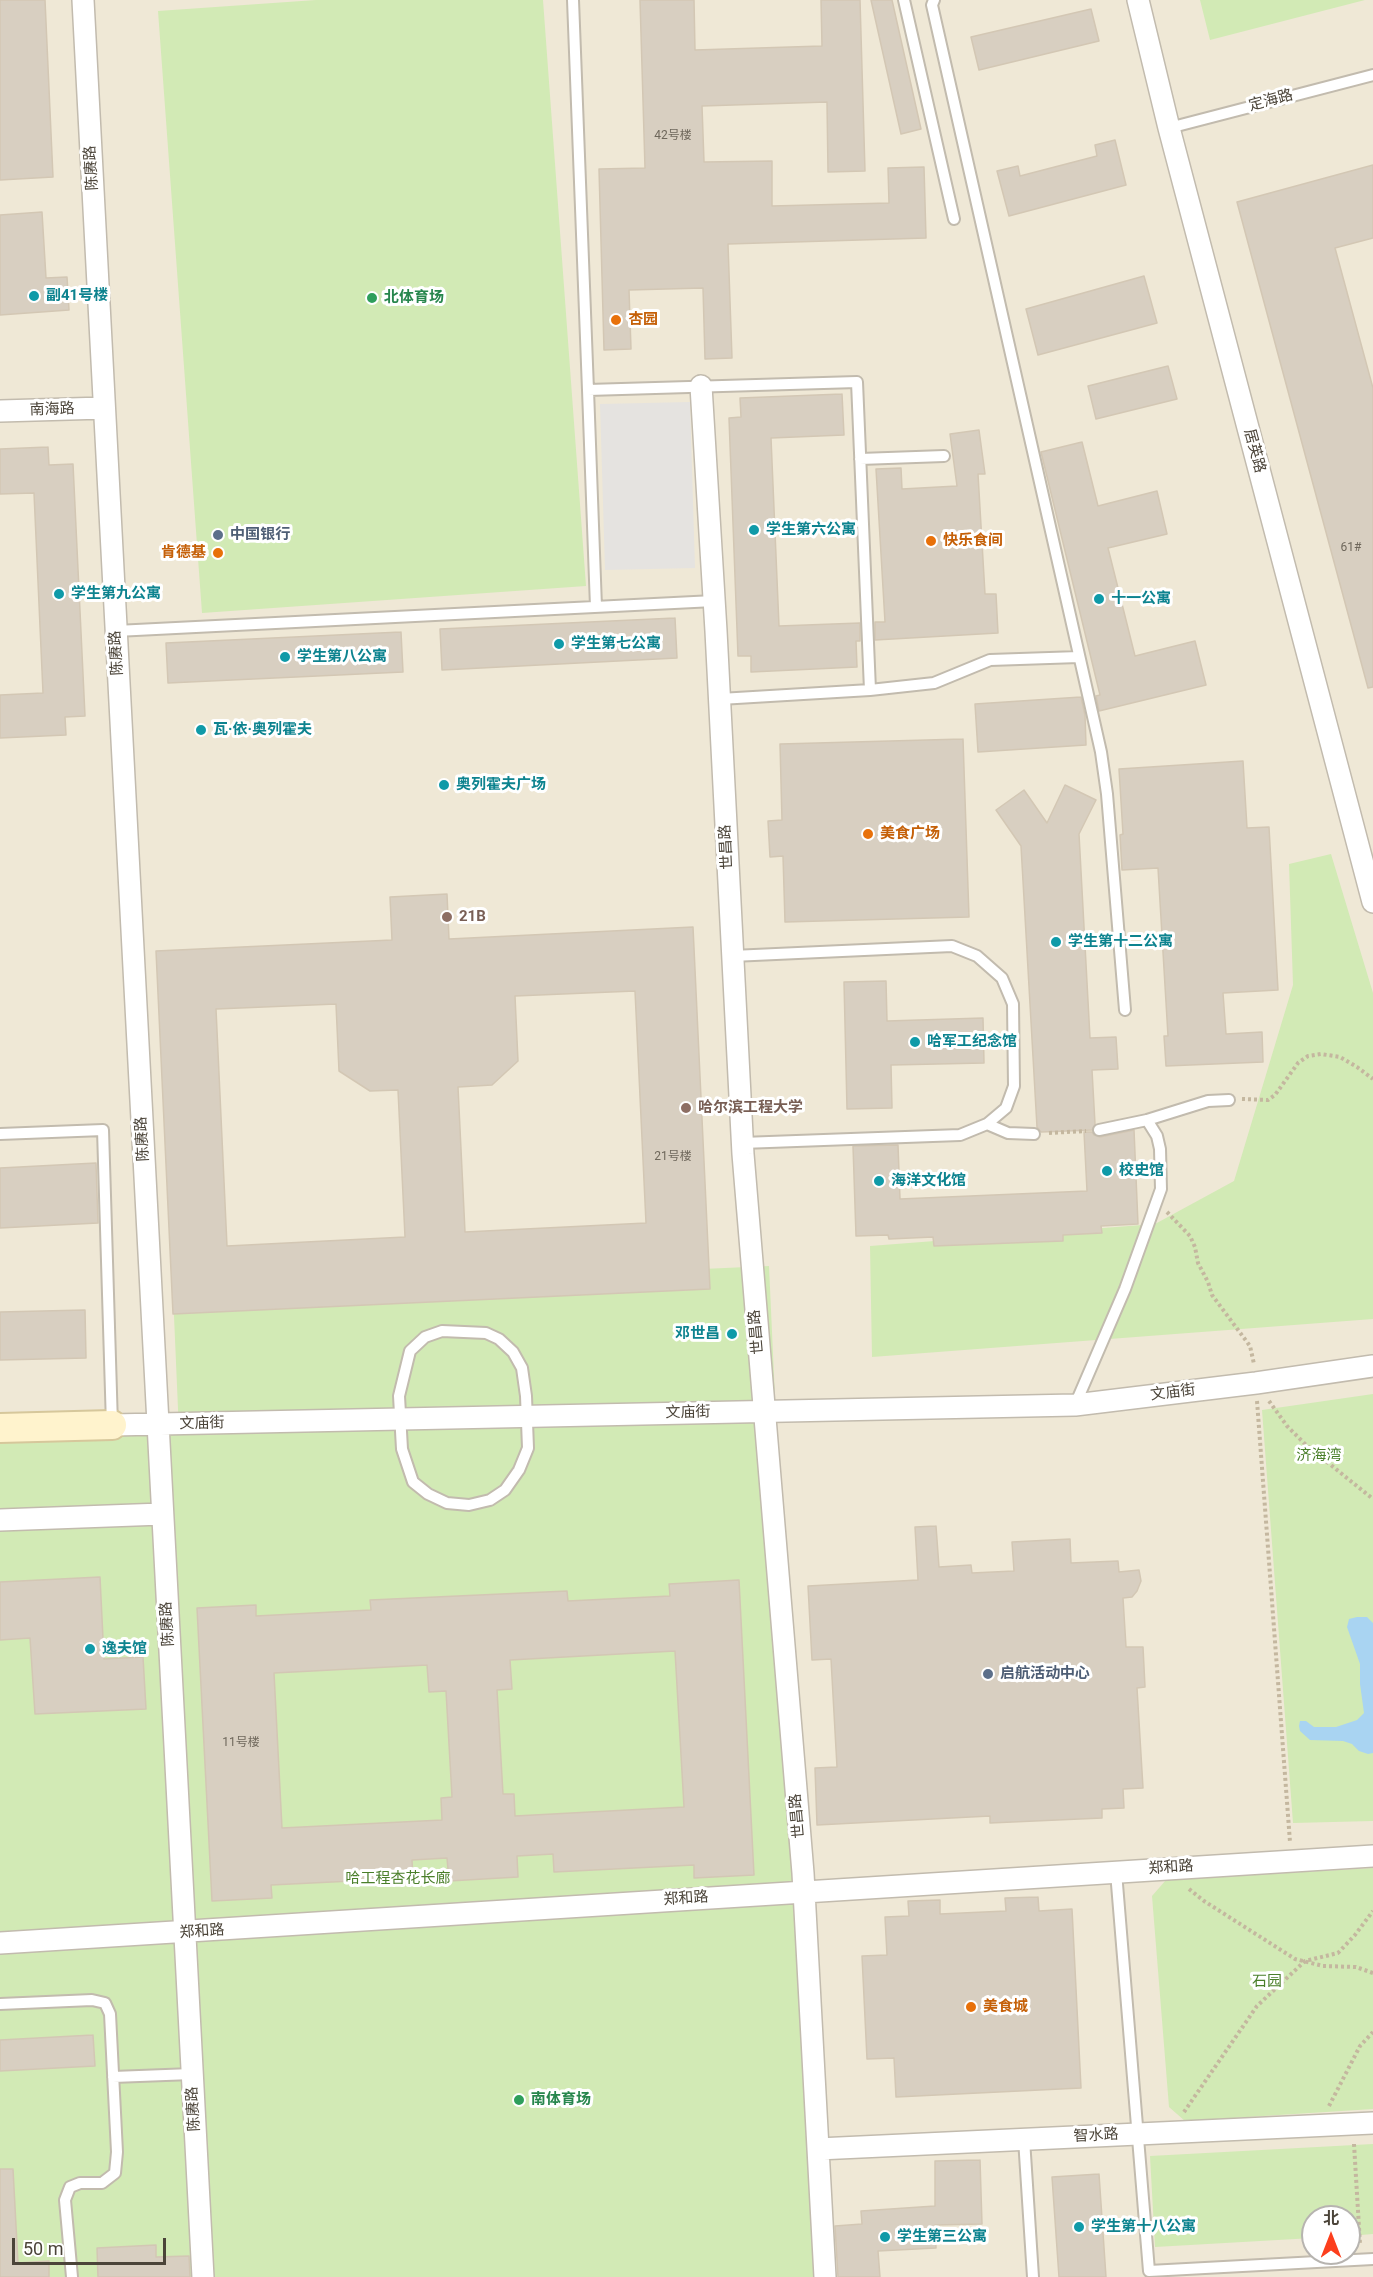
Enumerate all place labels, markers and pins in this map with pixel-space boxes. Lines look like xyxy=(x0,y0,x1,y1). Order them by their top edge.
place label: 副41号楼 xyxy=(46,287,108,305)
marker: 副41号楼 xyxy=(27,289,41,303)
place label: 北体育场 xyxy=(384,289,444,307)
marker: 北体育场 xyxy=(365,291,379,305)
place label: 杏园 xyxy=(628,311,658,329)
marker: 杏园 xyxy=(609,313,623,327)
place label: 学生第六公寓 xyxy=(766,521,856,539)
marker: 学生第六公寓 xyxy=(747,523,761,537)
place label: 中国银行 xyxy=(230,526,290,544)
marker: 中国银行 xyxy=(211,528,225,542)
place label: 快乐食间 xyxy=(943,532,1003,550)
marker: 快乐食间 xyxy=(924,534,938,548)
place label: 肯德基 xyxy=(161,544,206,562)
marker: 肯德基 xyxy=(211,546,225,560)
place label: 学生第九公寓 xyxy=(71,585,161,603)
marker: 学生第九公寓 xyxy=(52,587,66,601)
place label: 十一公寓 xyxy=(1111,590,1171,608)
marker: 十一公寓 xyxy=(1092,592,1106,606)
place label: 学生第七公寓 xyxy=(571,635,661,653)
marker: 学生第七公寓 xyxy=(552,637,566,651)
place label: 学生第八公寓 xyxy=(297,648,387,666)
marker: 学生第八公寓 xyxy=(278,650,292,664)
place label: 瓦·依·奥列霍夫 xyxy=(213,721,312,739)
marker: 瓦·依·奥列霍夫 xyxy=(194,723,208,737)
place label: 奥列霍夫广场 xyxy=(456,776,546,794)
marker: 奥列霍夫广场 xyxy=(437,778,451,792)
place label: 美食广场 xyxy=(880,825,940,843)
marker: 美食广场 xyxy=(861,827,875,841)
place label: 21B xyxy=(459,908,486,926)
marker: 21B xyxy=(440,910,454,924)
place label: 学生第十二公寓 xyxy=(1068,933,1173,951)
marker: 学生第十二公寓 xyxy=(1049,935,1063,949)
place label: 哈军工纪念馆 xyxy=(927,1033,1017,1051)
marker: 哈军工纪念馆 xyxy=(908,1035,922,1049)
place label: 哈尔滨工程大学 xyxy=(698,1099,803,1117)
marker: 哈尔滨工程大学 xyxy=(679,1101,693,1115)
place label: 校史馆 xyxy=(1119,1162,1164,1180)
marker: 校史馆 xyxy=(1100,1164,1114,1178)
place label: 海洋文化馆 xyxy=(891,1172,966,1190)
marker: 海洋文化馆 xyxy=(872,1174,886,1188)
place label: 邓世昌 xyxy=(675,1325,720,1343)
marker: 邓世昌 xyxy=(725,1327,739,1341)
place label: 逸夫馆 xyxy=(102,1640,147,1658)
marker: 逸夫馆 xyxy=(83,1642,97,1656)
place label: 启航活动中心 xyxy=(1000,1665,1090,1683)
marker: 启航活动中心 xyxy=(981,1667,995,1681)
place label: 美食城 xyxy=(983,1998,1028,2016)
marker: 美食城 xyxy=(964,2000,978,2014)
place label: 南体育场 xyxy=(531,2091,591,2109)
marker: 南体育场 xyxy=(512,2093,526,2107)
place label: 学生第十八公寓 xyxy=(1091,2218,1196,2236)
marker: 学生第十八公寓 xyxy=(1072,2220,1086,2234)
place label: 学生第三公寓 xyxy=(897,2228,987,2246)
marker: 学生第三公寓 xyxy=(878,2230,892,2244)

